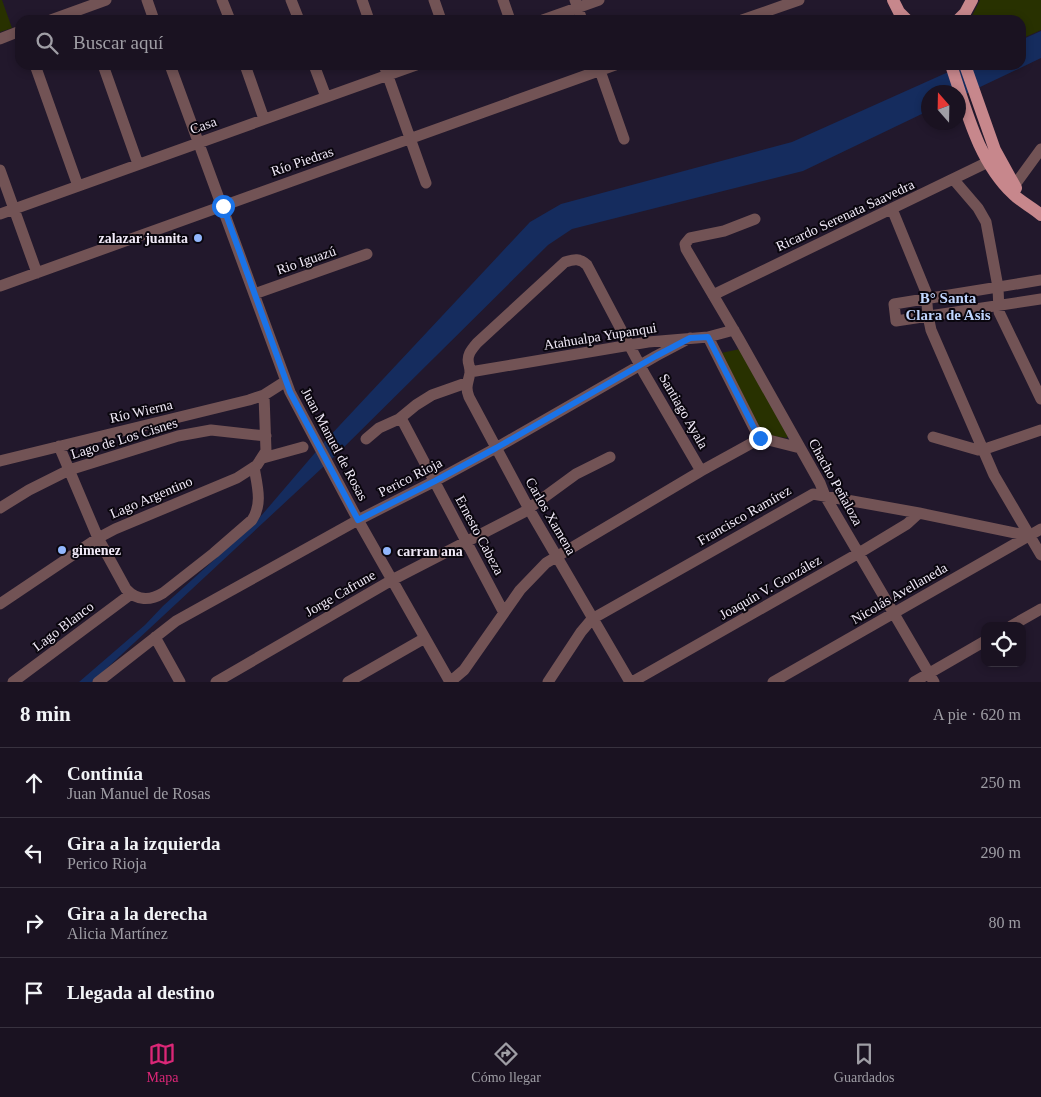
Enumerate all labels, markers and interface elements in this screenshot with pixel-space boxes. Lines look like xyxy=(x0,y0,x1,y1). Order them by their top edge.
search box xyxy=(15,15,1026,70)
icon: search xyxy=(33,29,61,57)
text: Buscar aquí xyxy=(73,32,163,53)
north arrow xyxy=(921,85,966,130)
street label: Casa xyxy=(188,114,219,137)
street label: Río Piedras xyxy=(269,144,335,179)
street label: Ricardo Serenata Saavedra xyxy=(774,176,917,254)
route start xyxy=(212,195,235,218)
place label: zalazar juanita xyxy=(98,231,188,246)
marker: zalazar juanita xyxy=(192,232,204,244)
street label: Rio Iguazú xyxy=(274,243,338,278)
district label: B° Santa Clara de Asis xyxy=(905,290,991,323)
street label: Atahualpa Yupanqui xyxy=(543,320,658,353)
street label: Santiago Ayala xyxy=(656,371,711,452)
street label: Juan Manuel de Rosas xyxy=(298,385,371,503)
street label: Río Wierna xyxy=(108,397,175,426)
street label: Lago de Los Cisnes xyxy=(69,415,179,462)
route end xyxy=(749,427,772,450)
street label: Chacho Peñaloza xyxy=(806,436,866,529)
street label: Perico Rioja xyxy=(376,455,445,500)
street label: Lago Argentino xyxy=(108,473,195,522)
street label: Carlos Xamena xyxy=(522,475,579,558)
street label: Francisco Ramírez xyxy=(695,483,794,548)
street label: Ernesto Cabeza xyxy=(452,493,507,578)
place label: gimenez xyxy=(72,543,121,558)
marker: gimenez xyxy=(56,544,68,556)
place label: carran ana xyxy=(397,544,463,559)
marker: carran ana xyxy=(381,545,393,557)
street label: Joaquín V. González xyxy=(717,552,824,623)
street label: Nicolás Avellaneda xyxy=(849,559,951,627)
street label: Jorge Cafrune xyxy=(302,567,378,620)
street label: Lago Blanco xyxy=(30,599,97,654)
map controls xyxy=(981,622,1026,667)
button: locate xyxy=(981,622,1026,667)
text: 8 min xyxy=(20,702,71,726)
text: A pie · 620 m xyxy=(933,706,1021,723)
text: Continúa xyxy=(67,763,143,784)
icon: ahead xyxy=(20,769,48,797)
text: 250 m xyxy=(981,774,1021,791)
text: Juan Manuel de Rosas xyxy=(67,785,211,802)
text: Gira a la izquierda xyxy=(67,833,221,854)
icon: left xyxy=(20,839,48,867)
text: 290 m xyxy=(981,844,1021,861)
text: Perico Rioja xyxy=(67,855,147,872)
text: Gira a la derecha xyxy=(67,903,208,924)
icon: right xyxy=(20,909,48,937)
text: 80 m xyxy=(989,914,1021,931)
text: Alicia Martínez xyxy=(67,925,168,942)
icon: arrive xyxy=(20,979,48,1007)
text: Llegada al destino xyxy=(67,982,215,1003)
tab: Mapa xyxy=(146,1040,178,1086)
tab: Cómo llegar xyxy=(471,1040,541,1086)
tab: Guardados xyxy=(834,1040,895,1086)

